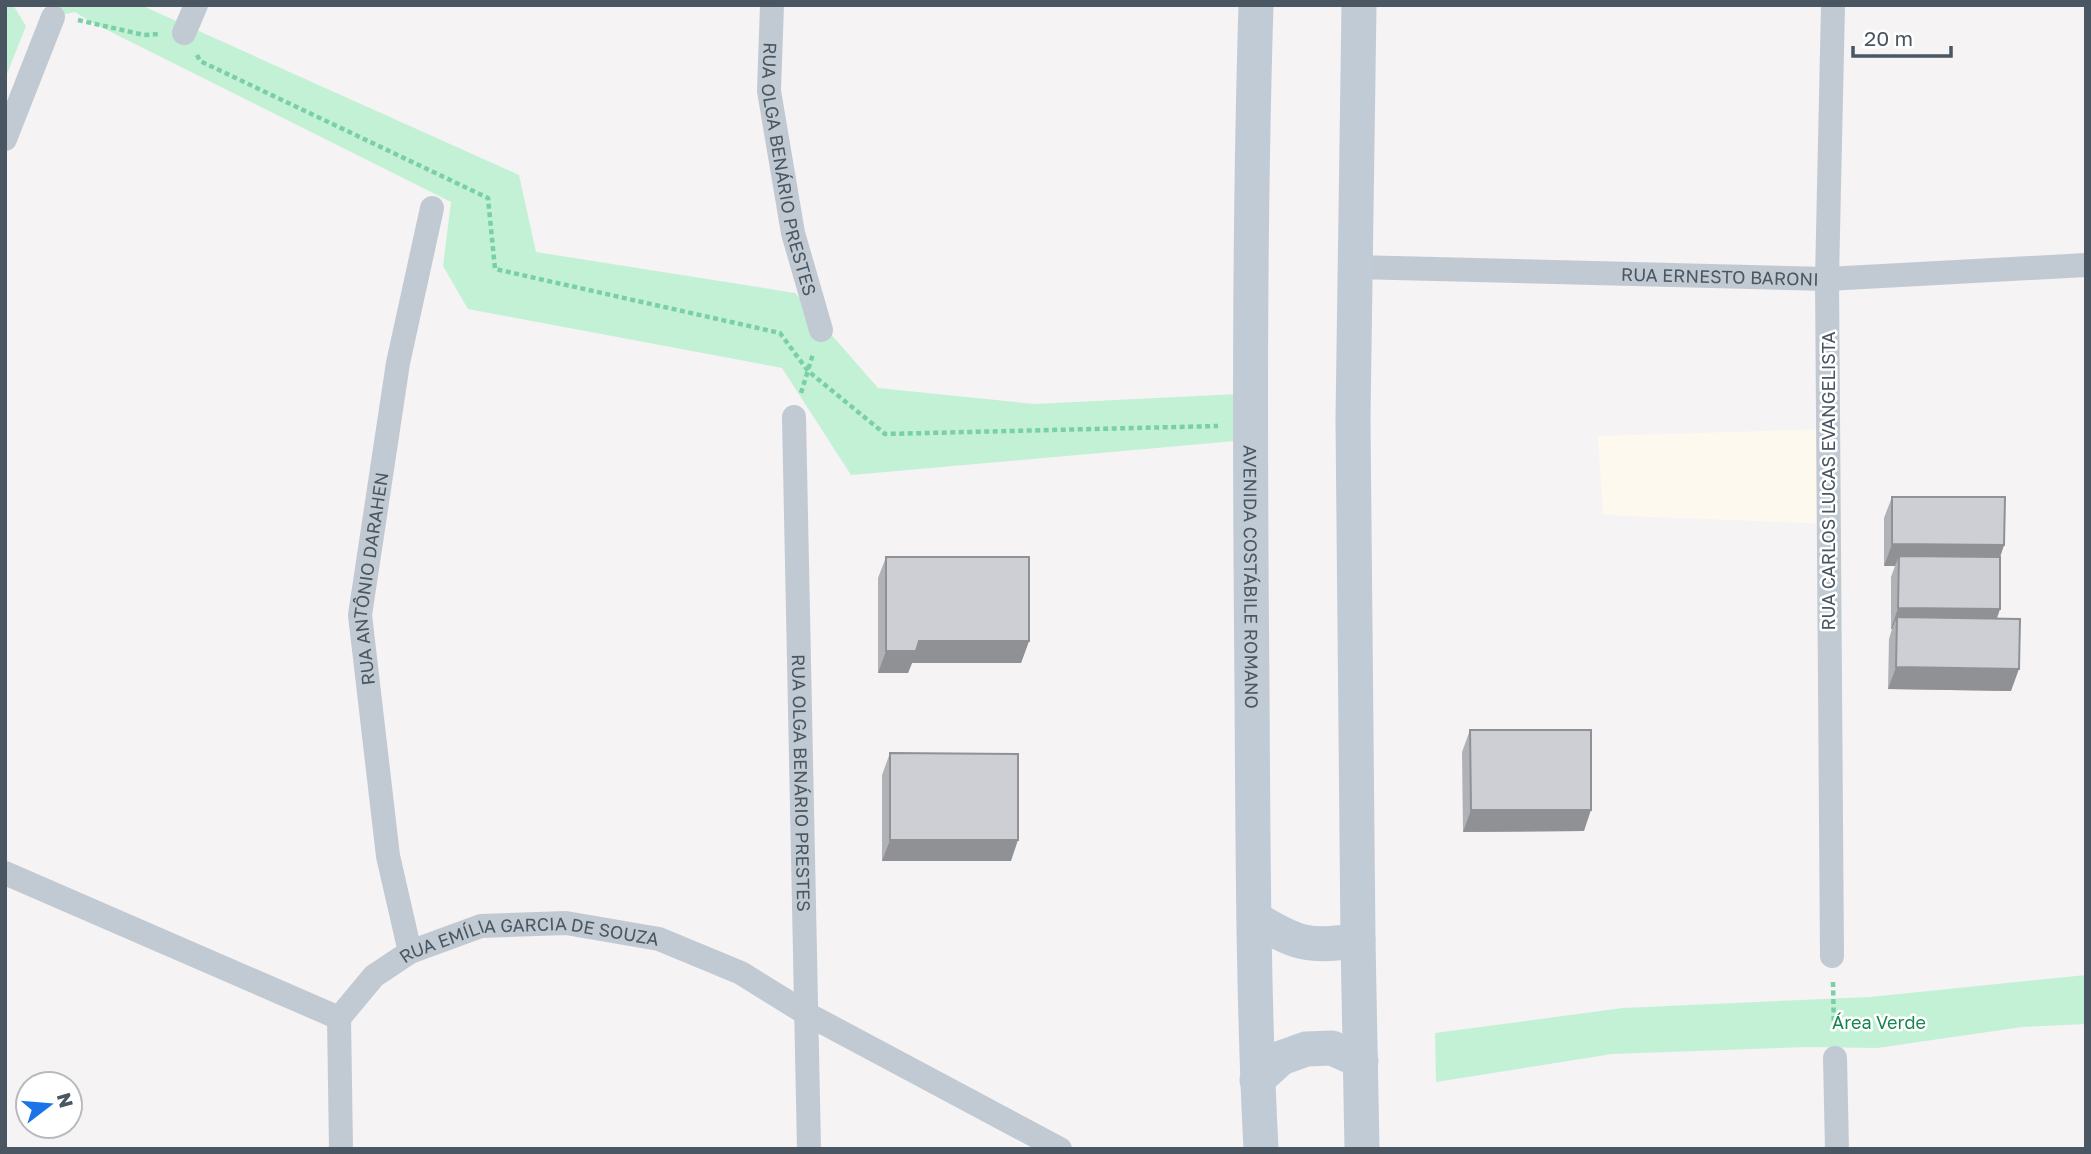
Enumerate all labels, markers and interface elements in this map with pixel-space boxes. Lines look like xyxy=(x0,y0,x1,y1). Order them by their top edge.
scale bar xyxy=(1853,14,1951,58)
text: 20 m xyxy=(1864,25,1913,51)
street label: RUA OLGA BENÁRIO PRESTES xyxy=(758,42,822,298)
street label: RUA ERNESTO BARONI xyxy=(1621,263,1819,290)
street label: RUA CARLOS LUCAS EVANGELISTA xyxy=(1817,332,1839,630)
street label: AVENIDA COSTÁBILE ROMANO xyxy=(1240,445,1263,709)
street label: RUA ANTÔNIO DARAHEN xyxy=(349,470,392,687)
street label: RUA OLGA BENÁRIO PRESTES xyxy=(788,654,815,912)
street label: RUA EMÍLIA GARCIA DE SOUZA xyxy=(395,912,661,967)
park label: Área Verde xyxy=(1832,1011,1926,1033)
north arrow xyxy=(14,1070,84,1140)
text: N xyxy=(53,1090,79,1110)

